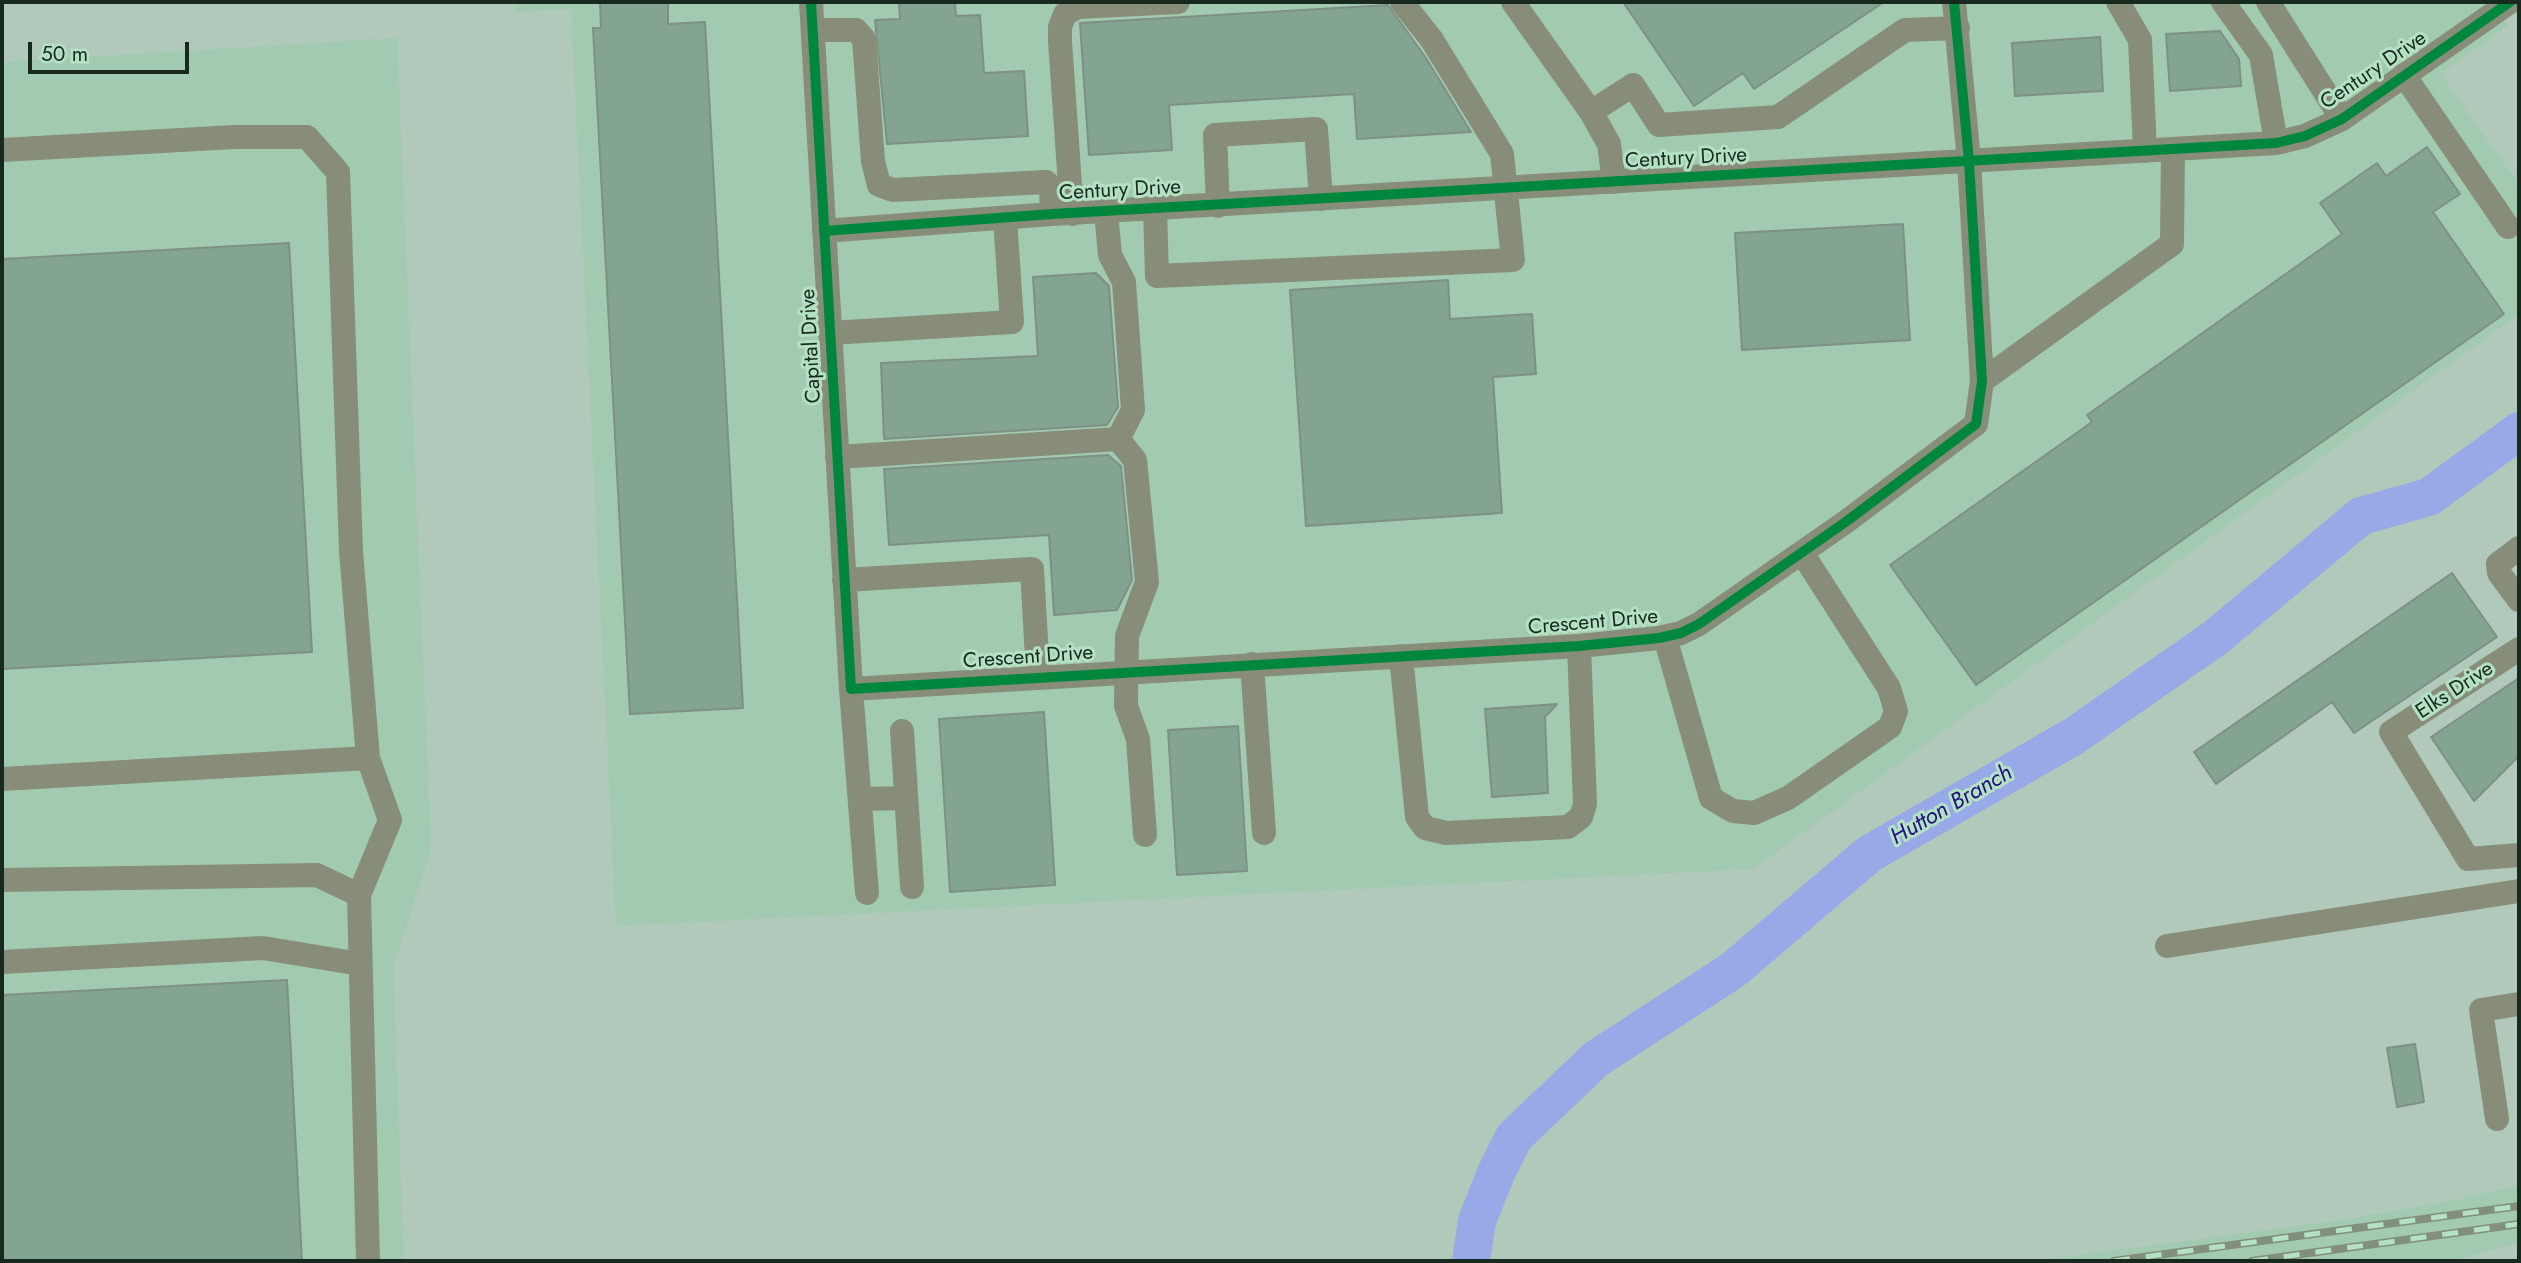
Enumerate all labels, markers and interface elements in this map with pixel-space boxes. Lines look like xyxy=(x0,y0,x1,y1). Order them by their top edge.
street label: Century Drive xyxy=(2316,26,2432,116)
scale bar xyxy=(32,28,192,72)
text: 50 m xyxy=(41,39,88,69)
street label: Century Drive xyxy=(1624,143,1748,175)
street label: Century Drive xyxy=(1058,175,1182,207)
street label: Capital Drive xyxy=(796,288,828,404)
street label: Crescent Drive xyxy=(1527,605,1659,641)
street label: Crescent Drive xyxy=(962,641,1094,675)
street label: Elks Drive xyxy=(2412,657,2498,725)
water label: Hutton Branch xyxy=(1886,760,2018,852)

